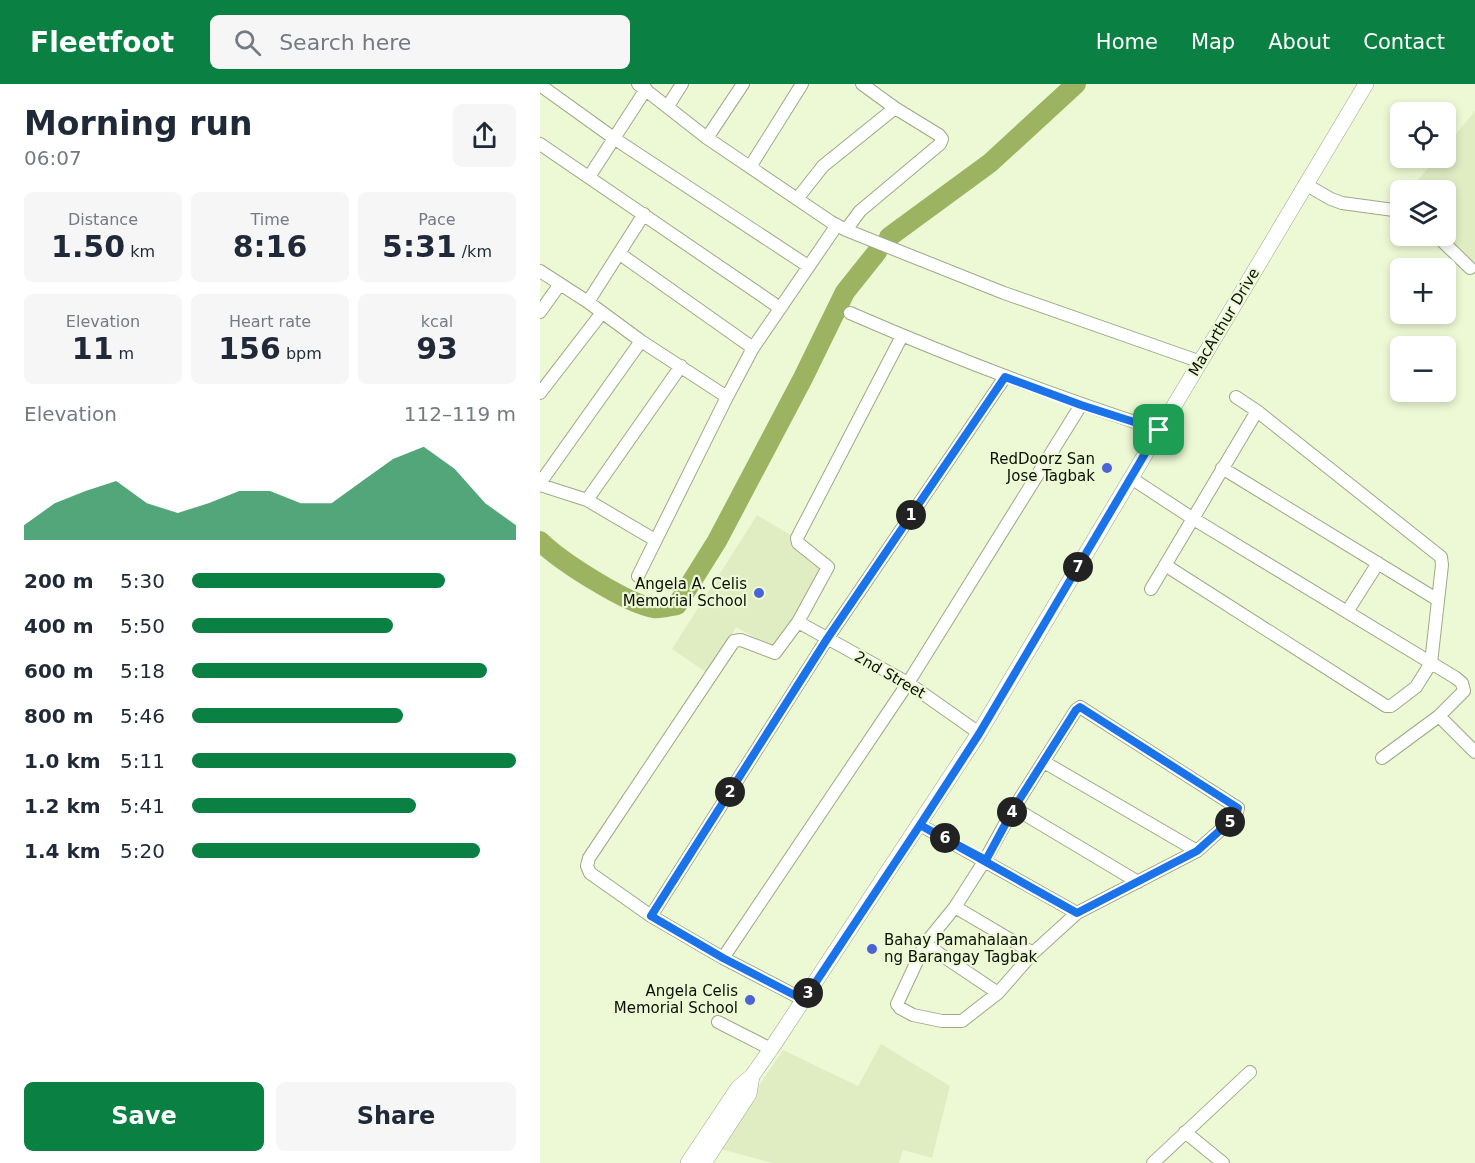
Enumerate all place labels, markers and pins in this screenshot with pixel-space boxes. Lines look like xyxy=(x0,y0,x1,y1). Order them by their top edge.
pin xyxy=(1133,404,1184,455)
place label: RedDoorz San Jose Tagbak xyxy=(990,450,1095,485)
marker: RedDoorz San Jose Tagbak xyxy=(1100,461,1114,475)
pin: 1 xyxy=(896,500,926,530)
pin: 7 xyxy=(1063,552,1093,582)
place label: Angela A. Celis Memorial School xyxy=(623,575,747,610)
marker: Angela A. Celis Memorial School xyxy=(752,586,766,600)
pin: 2 xyxy=(715,777,745,807)
pin: 4 xyxy=(997,797,1027,827)
pin: 5 xyxy=(1215,807,1245,837)
pin: 6 xyxy=(930,823,960,853)
place label: Bahay Pamahalaan ng Barangay Tagbak xyxy=(884,931,1038,966)
marker: Bahay Pamahalaan ng Barangay Tagbak xyxy=(865,942,879,956)
pin: 3 xyxy=(793,978,823,1008)
place label: Angela Celis Memorial School xyxy=(614,982,738,1017)
marker: Angela Celis Memorial School xyxy=(743,993,757,1007)

